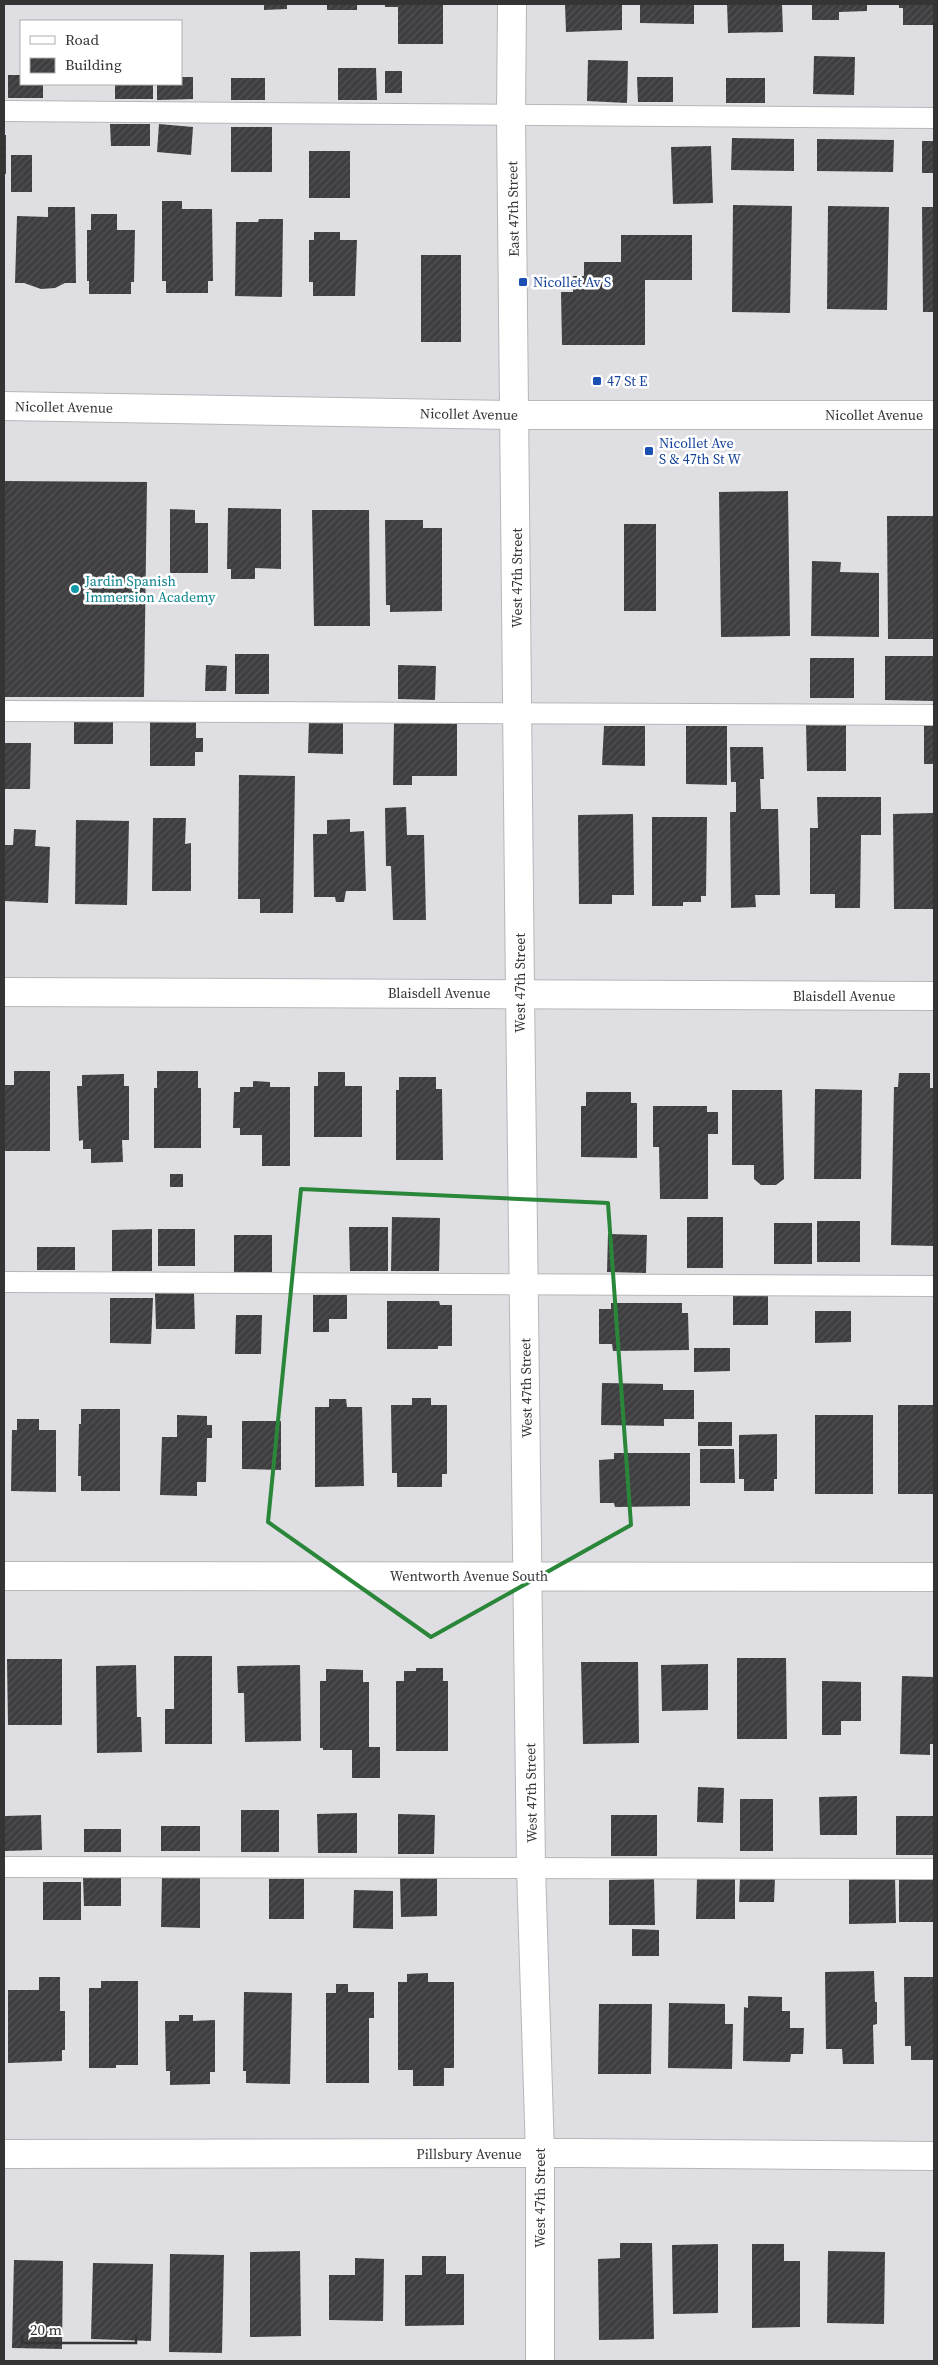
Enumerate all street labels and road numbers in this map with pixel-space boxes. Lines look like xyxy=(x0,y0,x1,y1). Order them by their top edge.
street label: East 47th Street xyxy=(502,160,524,257)
street label: Nicollet Avenue xyxy=(15,396,113,418)
street label: Nicollet Avenue xyxy=(420,403,518,425)
street label: Nicollet Avenue xyxy=(825,405,923,425)
street label: West 47th Street xyxy=(507,528,527,628)
street label: West 47th Street xyxy=(510,933,530,1033)
street label: Blaisdell Avenue xyxy=(388,983,490,1003)
street label: Blaisdell Avenue xyxy=(793,986,895,1006)
street label: West 47th Street xyxy=(515,1337,537,1438)
street label: Wentworth Avenue South xyxy=(390,1566,548,1586)
street label: West 47th Street xyxy=(520,1742,542,1843)
street label: Pillsbury Avenue xyxy=(416,2144,522,2164)
street label: West 47th Street xyxy=(530,2148,550,2248)

